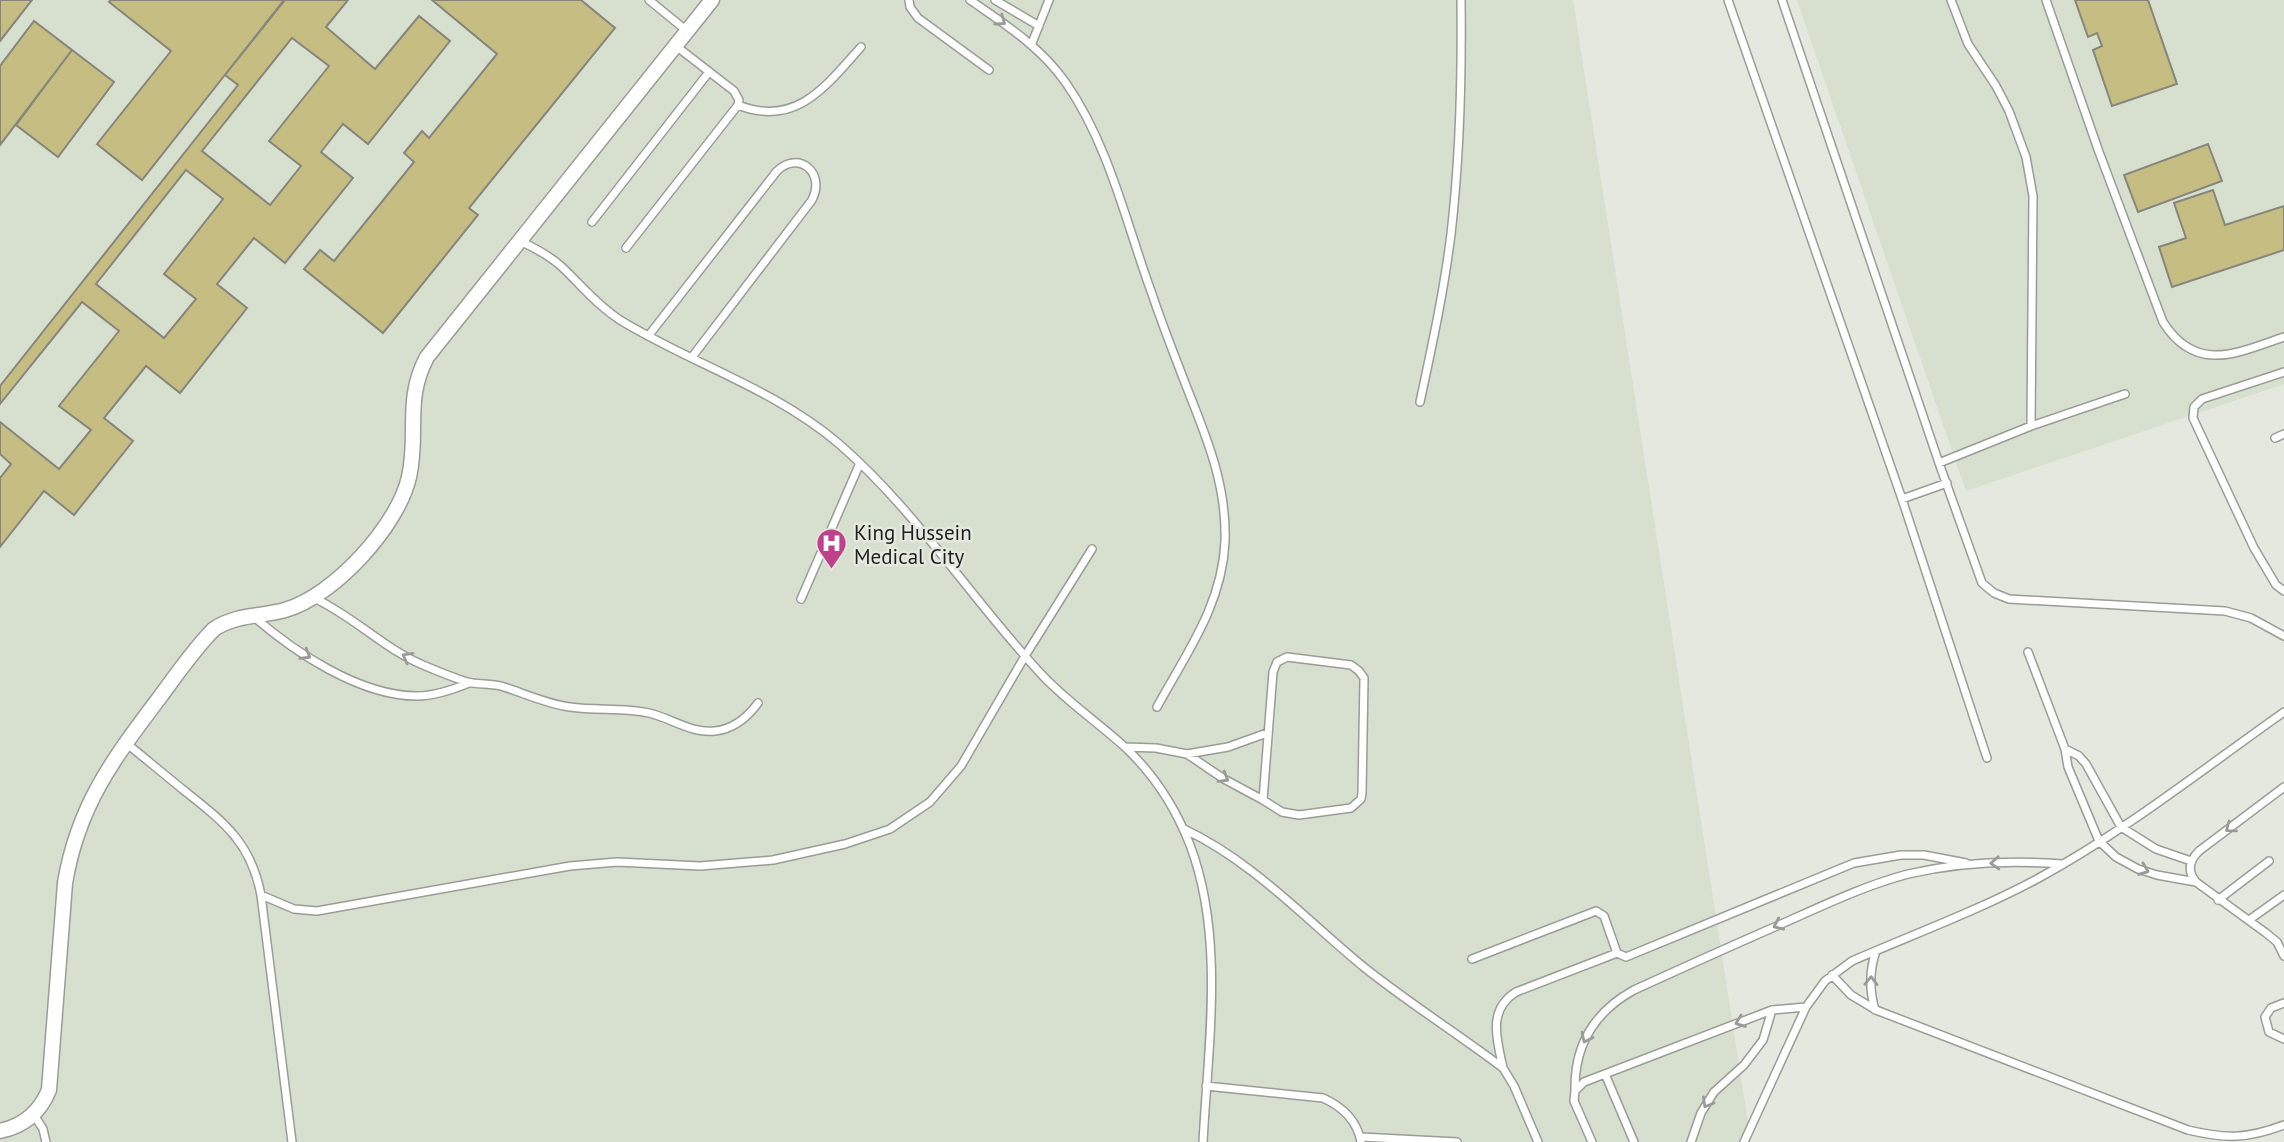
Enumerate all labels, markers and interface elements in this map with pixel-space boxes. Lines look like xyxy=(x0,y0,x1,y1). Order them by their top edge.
one-way arrow xyxy=(993,13,1006,26)
place label: King Hussein Medical City xyxy=(854,519,972,570)
hospital icon: King Hussein Medical City xyxy=(814,527,848,571)
one-way arrow xyxy=(298,647,311,660)
one-way arrow xyxy=(402,651,414,665)
one-way arrow xyxy=(1216,770,1229,783)
one-way arrow xyxy=(2225,819,2237,832)
one-way arrow xyxy=(1989,855,2000,870)
one-way arrow xyxy=(2137,862,2149,876)
one-way arrow xyxy=(1773,917,1785,931)
one-way arrow xyxy=(1863,975,1879,986)
one-way arrow xyxy=(1734,1013,1746,1027)
one-way arrow xyxy=(1580,1031,1594,1043)
one-way arrow xyxy=(1702,1096,1715,1109)

